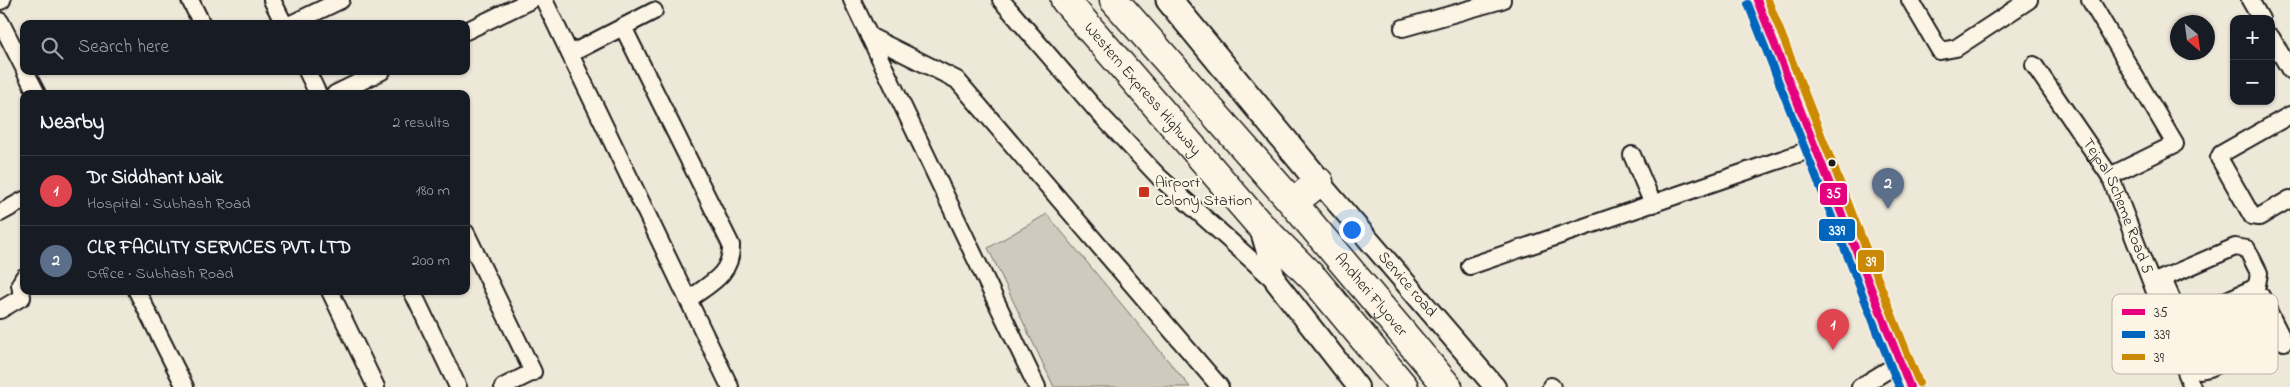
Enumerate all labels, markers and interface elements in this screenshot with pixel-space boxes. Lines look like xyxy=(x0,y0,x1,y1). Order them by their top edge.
north arrow xyxy=(2170,15,2215,60)
map controls xyxy=(2230,15,2275,105)
button: + xyxy=(2230,15,2275,60)
street label: Western Express Highway xyxy=(1078,17,1207,161)
search box xyxy=(20,20,470,75)
icon: search xyxy=(38,34,66,62)
text: Search here xyxy=(78,34,169,61)
button: − xyxy=(2230,60,2275,105)
text: Nearby xyxy=(40,108,104,138)
text: 2 results xyxy=(392,111,450,135)
street label: Tejpal Scheme Road 5 xyxy=(2076,134,2159,277)
unlabelled marker xyxy=(1827,158,1837,168)
text: Dr Siddhant Naik xyxy=(87,165,223,192)
pin: 2 xyxy=(1872,168,1904,209)
place label: Airport Colony Station xyxy=(1155,171,1252,213)
text: 1 xyxy=(53,179,59,203)
text: 180 m xyxy=(416,179,450,203)
line badge: 35 xyxy=(1819,182,1848,206)
text: 35 xyxy=(1826,184,1841,205)
marker: Airport Colony Station xyxy=(1137,185,1151,199)
text: Hospital · Subhash Road xyxy=(87,192,251,216)
your location xyxy=(1339,217,1365,243)
line badge: 339 xyxy=(1818,218,1856,242)
text: 339 xyxy=(1828,221,1846,242)
text: CLR FACILITY SERVICES PVT. LTD xyxy=(87,235,351,262)
street label: Service road xyxy=(1372,246,1442,323)
street label: Andheri Flyover xyxy=(1328,248,1413,342)
text: 2 xyxy=(52,249,60,273)
text: 200 m xyxy=(412,249,450,273)
line badge: 39 xyxy=(1857,249,1885,273)
text: 39 xyxy=(1865,252,1877,273)
text: Office · Subhash Road xyxy=(87,262,234,286)
legend xyxy=(2112,294,2278,374)
text: 35 xyxy=(2154,303,2168,324)
pin: 1 xyxy=(1817,309,1849,350)
text: 339 xyxy=(2154,325,2171,346)
text: 39 xyxy=(2154,348,2165,369)

